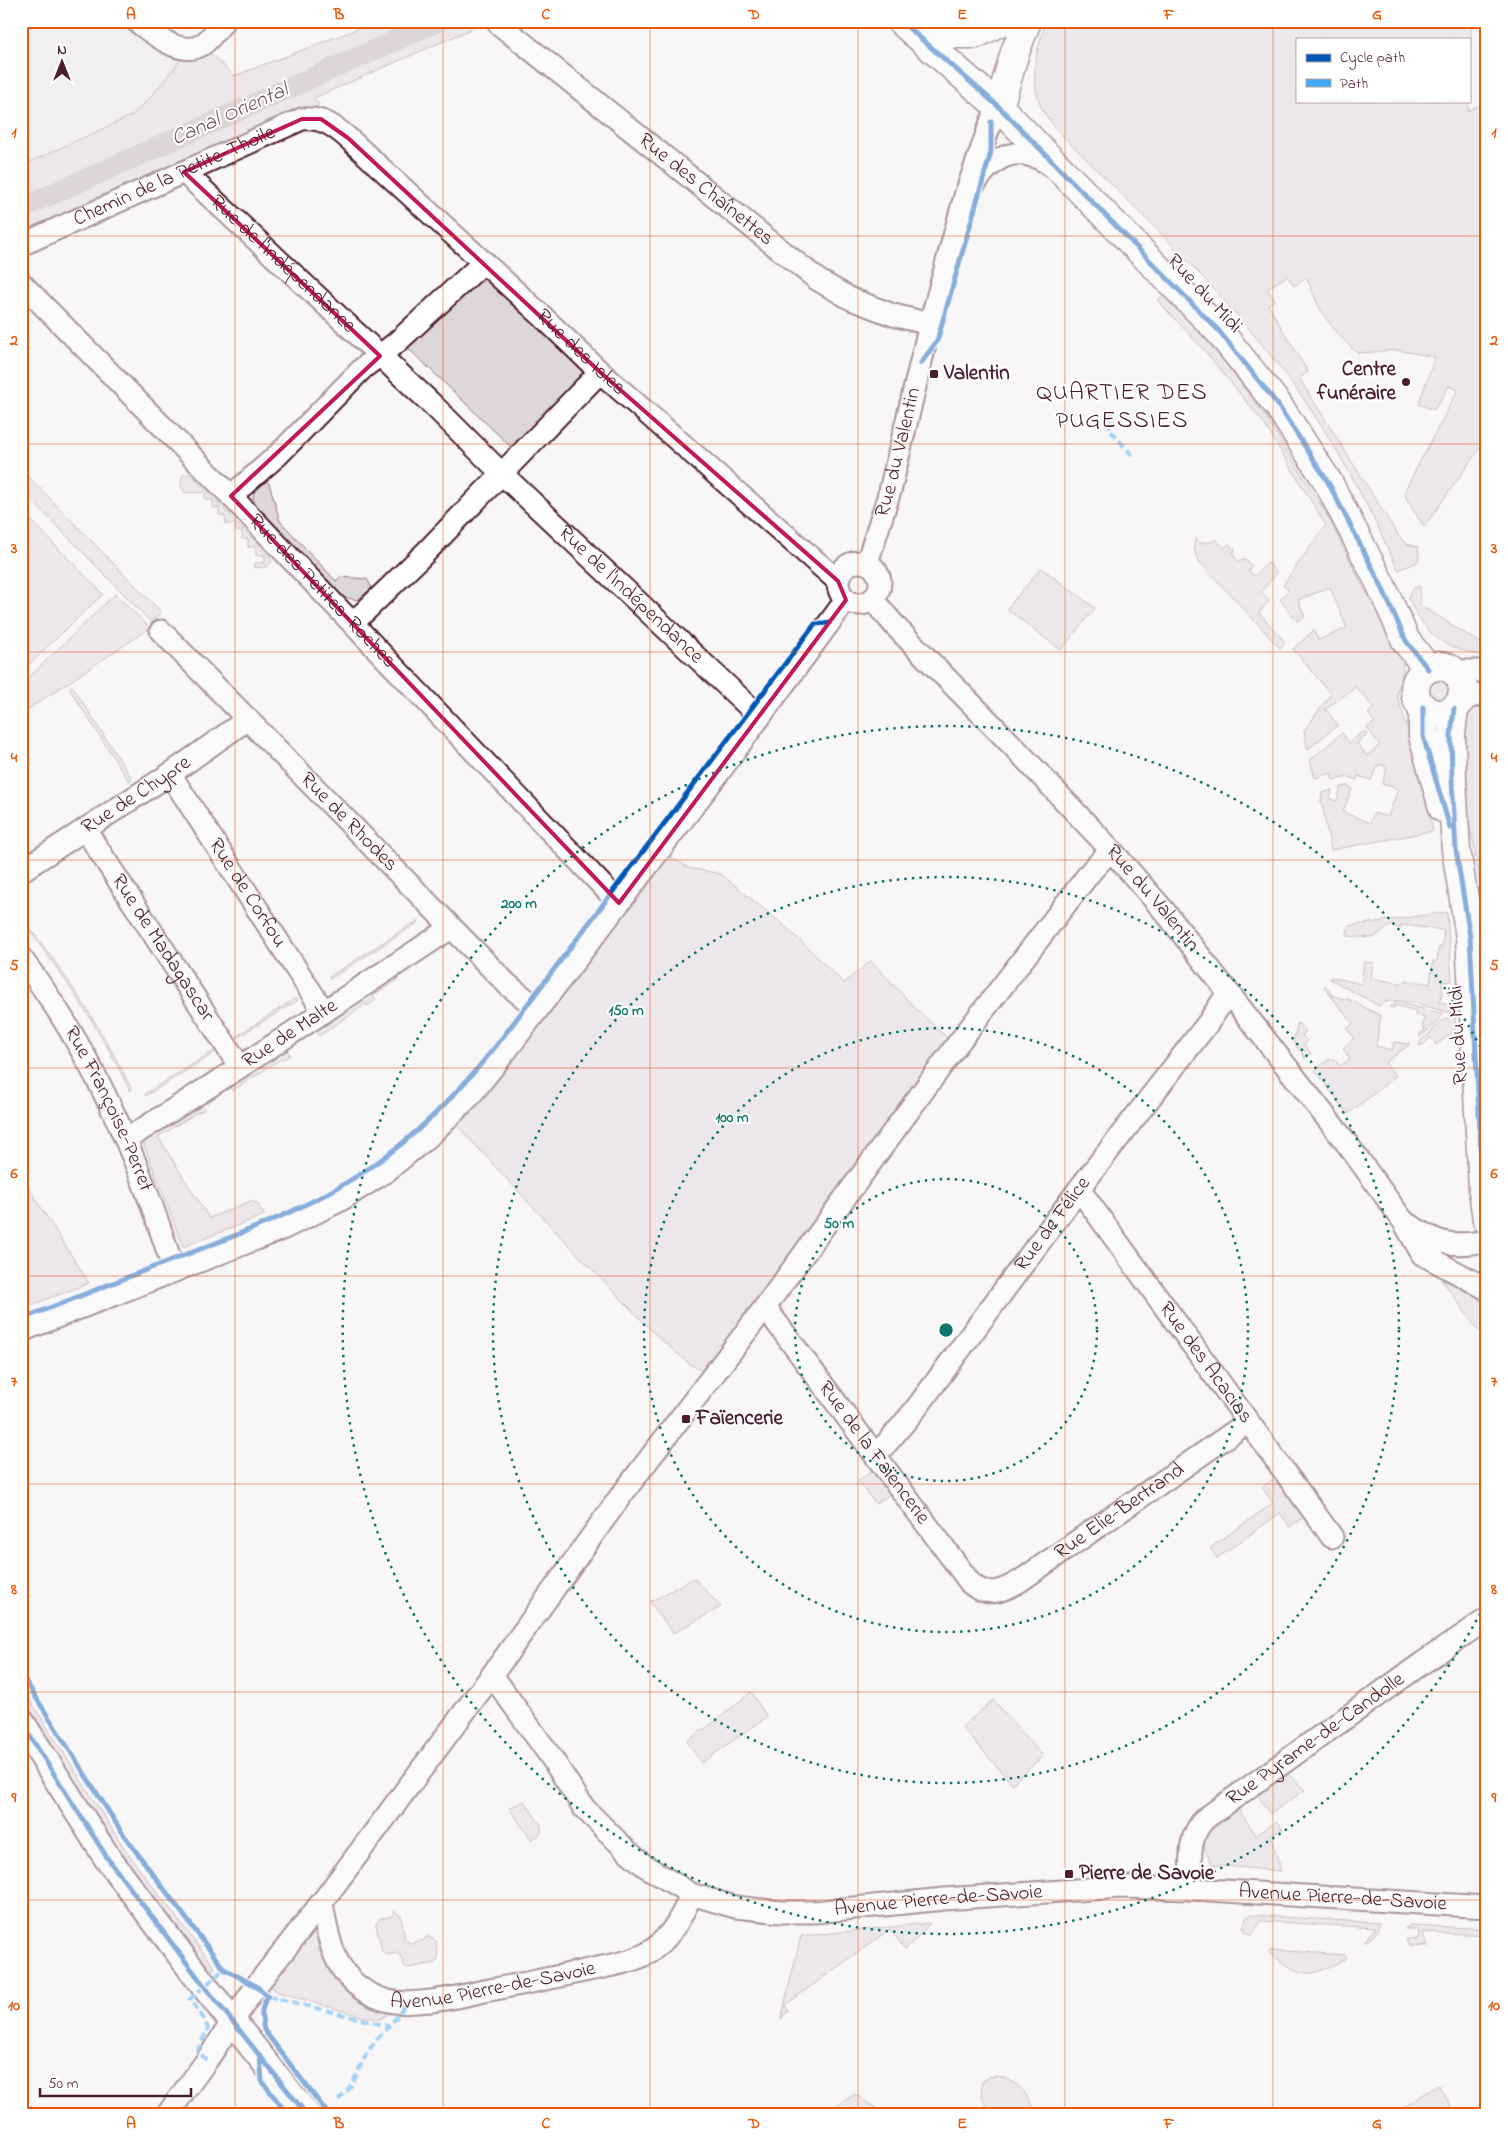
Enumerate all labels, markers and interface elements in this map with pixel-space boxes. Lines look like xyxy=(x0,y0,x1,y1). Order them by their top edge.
text: A xyxy=(126,3,136,27)
text: B xyxy=(333,3,345,27)
text: C xyxy=(542,3,551,27)
text: D xyxy=(747,3,760,27)
text: E xyxy=(957,3,967,27)
text: F xyxy=(1163,3,1175,27)
text: G xyxy=(1372,3,1382,27)
north arrow xyxy=(38,38,88,88)
legend xyxy=(1296,38,1470,102)
text: N xyxy=(57,40,67,61)
text: Cycle path xyxy=(1340,47,1405,70)
text: Path xyxy=(1340,73,1368,95)
water label: Canal Oriental xyxy=(166,74,296,155)
street label: Chemin de la Petite-Thoile xyxy=(68,118,281,235)
text: 1 xyxy=(11,121,17,145)
text: 1 xyxy=(1491,121,1497,145)
street label: Rue des Chaînettes xyxy=(632,126,780,254)
street label: Rue de l'Indépendance xyxy=(203,188,363,341)
street label: Rue du Midi xyxy=(1159,247,1249,341)
street label: Rue des Isles xyxy=(529,302,632,403)
text: 2 xyxy=(9,329,18,353)
text: 2 xyxy=(1489,329,1498,353)
place label: Centre funéraire xyxy=(1316,355,1397,409)
place label: Valentin xyxy=(943,359,1010,389)
marker: Valentin xyxy=(928,368,940,380)
district label: QUARTIER DES PUGESSIES xyxy=(1036,376,1208,439)
marker: Centre funéraire xyxy=(1400,376,1412,388)
street label: Rue du Valentin xyxy=(867,385,929,521)
street label: Rue des Petites-Roches xyxy=(241,507,403,676)
street label: Rue de l'Indépendance xyxy=(551,519,710,672)
text: 3 xyxy=(10,537,18,561)
text: 3 xyxy=(1490,537,1498,561)
text: 4 xyxy=(10,746,18,770)
text: 4 xyxy=(1490,746,1498,770)
street label: Rue de Chypre xyxy=(76,748,198,842)
street label: Rue de Rhodes xyxy=(293,766,405,879)
street label: Rue de Corfou xyxy=(201,833,294,954)
street label: Rue du Valentin xyxy=(1098,838,1207,959)
street label: Rue de Madagascar xyxy=(103,868,222,1028)
text: 200 m xyxy=(500,893,537,915)
text: 5 xyxy=(9,954,19,978)
text: 5 xyxy=(1489,954,1499,978)
street label: Rue du Midi xyxy=(1441,985,1477,1085)
street label: Rue de Malte xyxy=(236,991,344,1076)
text: 150 m xyxy=(608,1000,644,1022)
street label: Rue Françoise-Perret xyxy=(56,1020,160,1196)
text: 100 m xyxy=(715,1107,749,1129)
text: 6 xyxy=(9,1162,18,1186)
text: 6 xyxy=(1489,1162,1498,1186)
street label: Rue de Félice xyxy=(1007,1170,1099,1278)
text: 50 m xyxy=(824,1213,855,1235)
street label: Rue des Acacias xyxy=(1151,1296,1260,1430)
centre of rings xyxy=(937,1321,955,1339)
text: 7 xyxy=(11,1370,18,1394)
text: 7 xyxy=(1491,1370,1498,1394)
street label: Rue de la Faïencerie xyxy=(810,1375,937,1531)
place label: Faïencerie xyxy=(695,1404,784,1434)
marker: Faïencerie xyxy=(680,1413,692,1425)
street label: Rue Elie-Bertrand xyxy=(1048,1455,1191,1567)
text: 8 xyxy=(10,1578,17,1602)
text: 8 xyxy=(1490,1578,1497,1602)
street label: Rue Pyrame-de-Candolle xyxy=(1220,1665,1412,1814)
text: 9 xyxy=(11,1786,17,1810)
text: 9 xyxy=(1491,1786,1497,1810)
place label: Pierre de Savoie xyxy=(1079,1859,1215,1889)
marker: Pierre de Savoie xyxy=(1063,1868,1075,1880)
street label: Avenue Pierre-de-Savoie xyxy=(833,1877,1044,1925)
street label: Avenue Pierre-de-Savoie xyxy=(1238,1877,1448,1920)
street label: Avenue Pierre-de-Savoie xyxy=(389,1954,599,2018)
text: 10 xyxy=(8,1994,20,2018)
text: 10 xyxy=(1488,1994,1500,2018)
scale bar xyxy=(40,2066,191,2098)
text: 50 m xyxy=(48,2073,79,2095)
text: A xyxy=(126,2112,136,2136)
text: B xyxy=(333,2112,345,2136)
text: C xyxy=(542,2112,551,2136)
text: D xyxy=(747,2112,760,2136)
text: E xyxy=(957,2112,967,2136)
text: F xyxy=(1163,2112,1175,2136)
text: G xyxy=(1372,2112,1382,2136)

